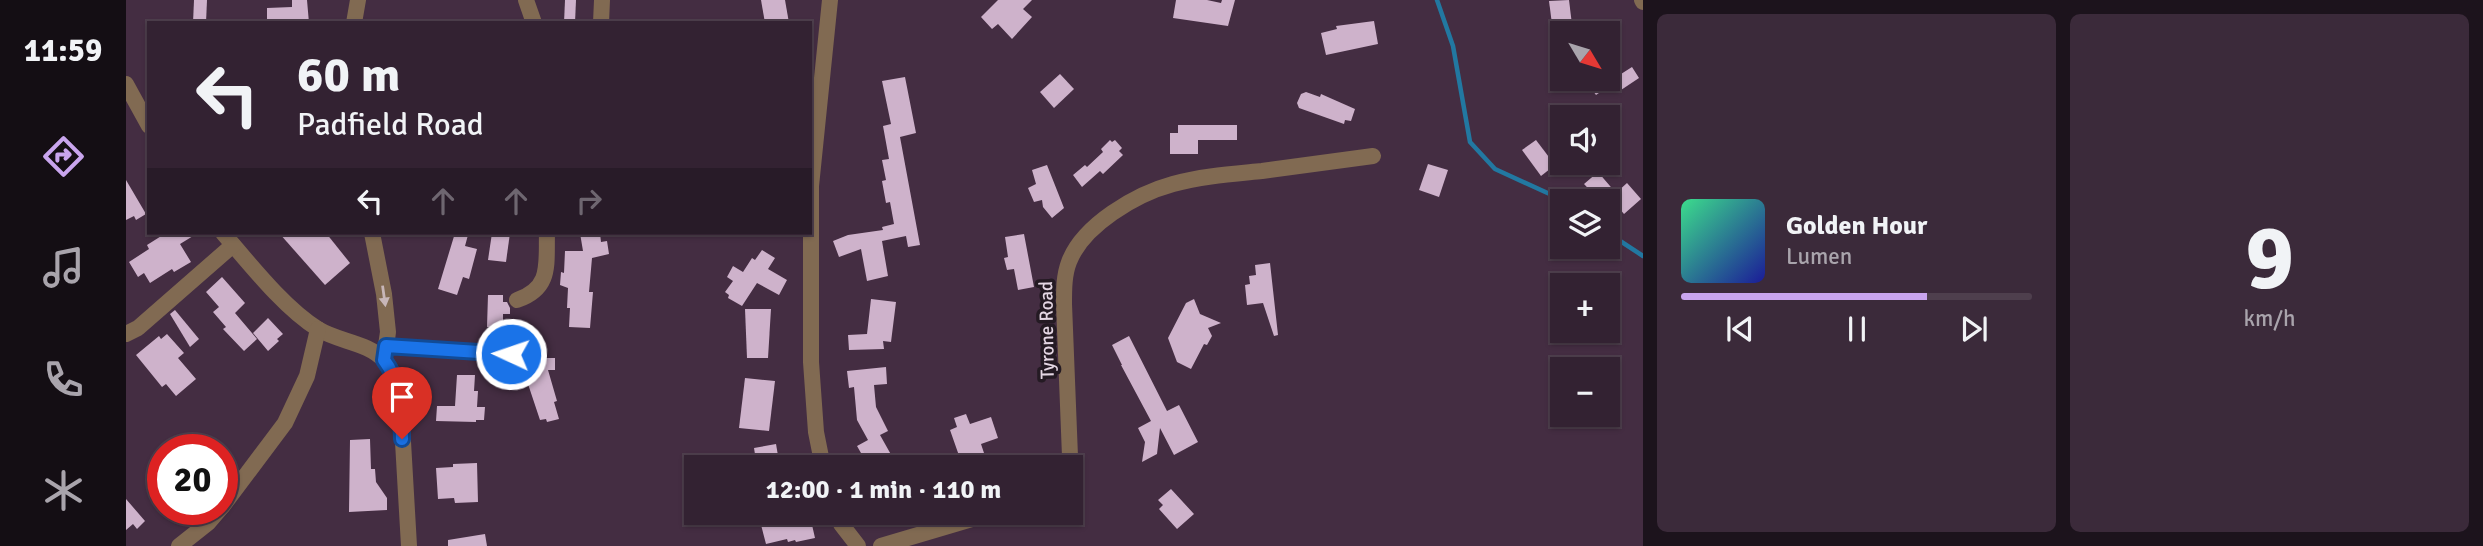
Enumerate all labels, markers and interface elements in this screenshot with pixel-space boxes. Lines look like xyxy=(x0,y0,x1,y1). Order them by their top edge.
north arrow xyxy=(1550,21,1620,91)
map controls xyxy=(1550,21,1620,427)
text: 11:59 xyxy=(24,31,102,70)
text: 60 m xyxy=(297,45,400,105)
icon: left xyxy=(182,49,273,140)
text: Padfield Road xyxy=(297,105,484,144)
button: sound xyxy=(1550,105,1620,175)
icon: directions xyxy=(39,132,88,181)
icon: left xyxy=(351,182,389,220)
icon: ahead xyxy=(424,182,462,220)
icon: ahead xyxy=(497,182,535,220)
icon: right xyxy=(570,182,608,220)
button: layers xyxy=(1550,189,1620,259)
text: 9 xyxy=(2245,202,2294,315)
text: Golden Hour xyxy=(1786,210,1927,242)
text: Lumen xyxy=(1786,242,1852,271)
icon: music xyxy=(39,243,88,292)
button: + xyxy=(1550,273,1620,343)
street label: Tyrone Road xyxy=(1034,281,1060,379)
one-way arrow xyxy=(378,285,389,307)
text: km/h xyxy=(2243,304,2296,333)
icon: previous xyxy=(1721,310,1759,348)
icon: pause xyxy=(1838,310,1876,348)
icon: next xyxy=(1955,310,1993,348)
position arrow xyxy=(474,317,548,391)
icon: phone xyxy=(39,355,88,404)
button: − xyxy=(1550,357,1620,427)
pin xyxy=(372,367,432,439)
icon: arrive xyxy=(383,378,421,416)
speed limit sign: 20 xyxy=(147,434,238,525)
icon: climate xyxy=(39,466,88,515)
text: 12:00 · 1 min · 110 m xyxy=(766,474,1001,506)

